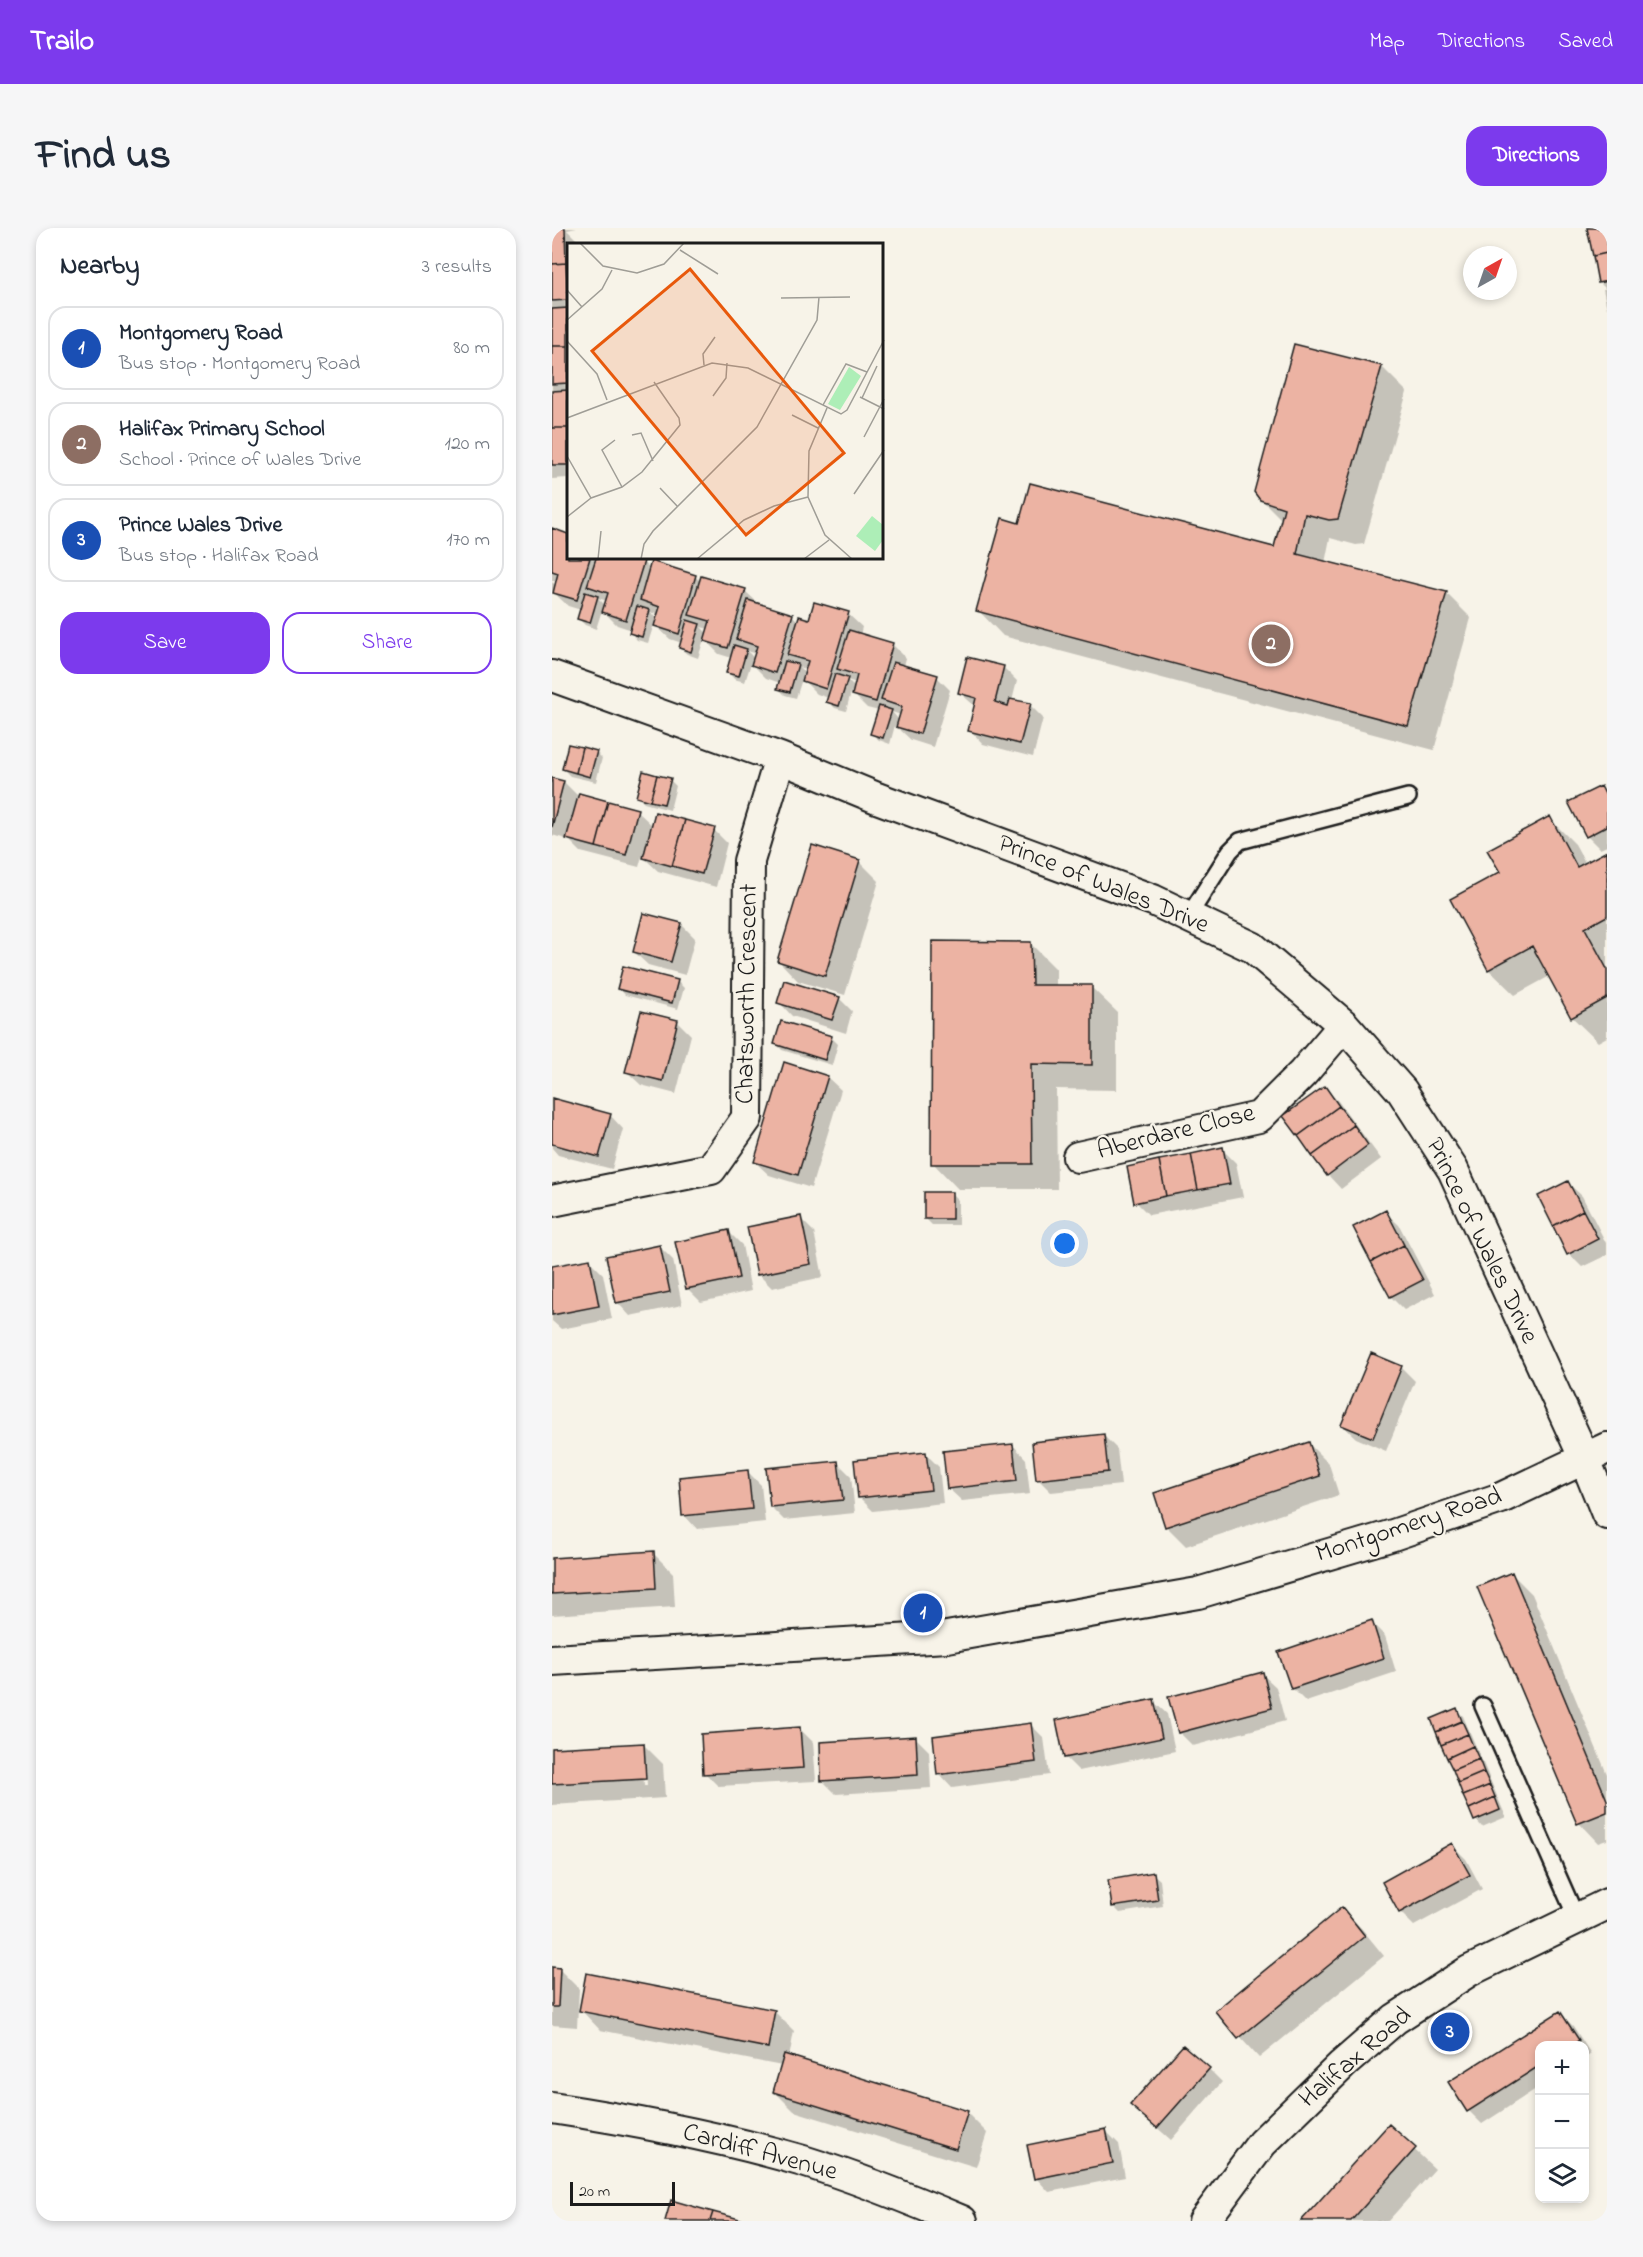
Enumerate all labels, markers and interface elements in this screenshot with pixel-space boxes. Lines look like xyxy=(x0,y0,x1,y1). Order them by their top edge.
text: Trailo xyxy=(30,22,94,63)
text: Map xyxy=(1369,27,1405,57)
text: Directions xyxy=(1438,27,1525,57)
text: Saved xyxy=(1558,27,1613,57)
text: Find us xyxy=(36,126,171,187)
button: Directions xyxy=(1466,126,1607,186)
inset map xyxy=(567,243,884,560)
north arrow xyxy=(1463,246,1517,300)
text: Nearby xyxy=(60,248,139,286)
text: 3 results xyxy=(422,253,492,282)
text: Montgomery Road xyxy=(119,318,283,350)
text: 1 xyxy=(78,334,85,363)
text: 80 m xyxy=(453,334,490,363)
text: Bus stop · Montgomery Road xyxy=(119,350,360,379)
text: Halifax Primary School xyxy=(119,414,325,446)
text: 2 xyxy=(77,430,86,459)
text: 120 m xyxy=(445,430,490,459)
text: School · Prince of Wales Drive xyxy=(119,446,361,475)
text: Prince Wales Drive xyxy=(119,510,282,542)
text: 3 xyxy=(77,526,86,555)
text: 170 m xyxy=(446,526,490,555)
text: Bus stop · Halifax Road xyxy=(119,542,318,571)
button: Save xyxy=(60,612,270,674)
button: Share xyxy=(282,612,492,674)
pin: 2 xyxy=(1252,622,1290,666)
street label: Prince of Wales Drive xyxy=(992,825,1215,945)
street label: Chatsworth Crescent xyxy=(727,883,769,1105)
street label: Aberdare Close xyxy=(1093,1095,1259,1171)
street label: Prince of Wales Drive xyxy=(1415,1132,1548,1351)
your location xyxy=(1050,1229,1079,1258)
street label: Montgomery Road xyxy=(1311,1478,1507,1574)
pin: 1 xyxy=(904,1590,943,1636)
street label: Halifax Road xyxy=(1291,1998,1421,2118)
pin: 3 xyxy=(1430,2010,1470,2054)
map controls xyxy=(1535,2041,1589,2203)
button: + xyxy=(1535,2041,1589,2095)
button: − xyxy=(1535,2095,1589,2149)
street label: Cardiff Avenue xyxy=(678,2114,842,2192)
button: layers xyxy=(1535,2149,1589,2203)
scale bar xyxy=(570,2179,675,2206)
text: 20 m xyxy=(579,2180,610,2204)

